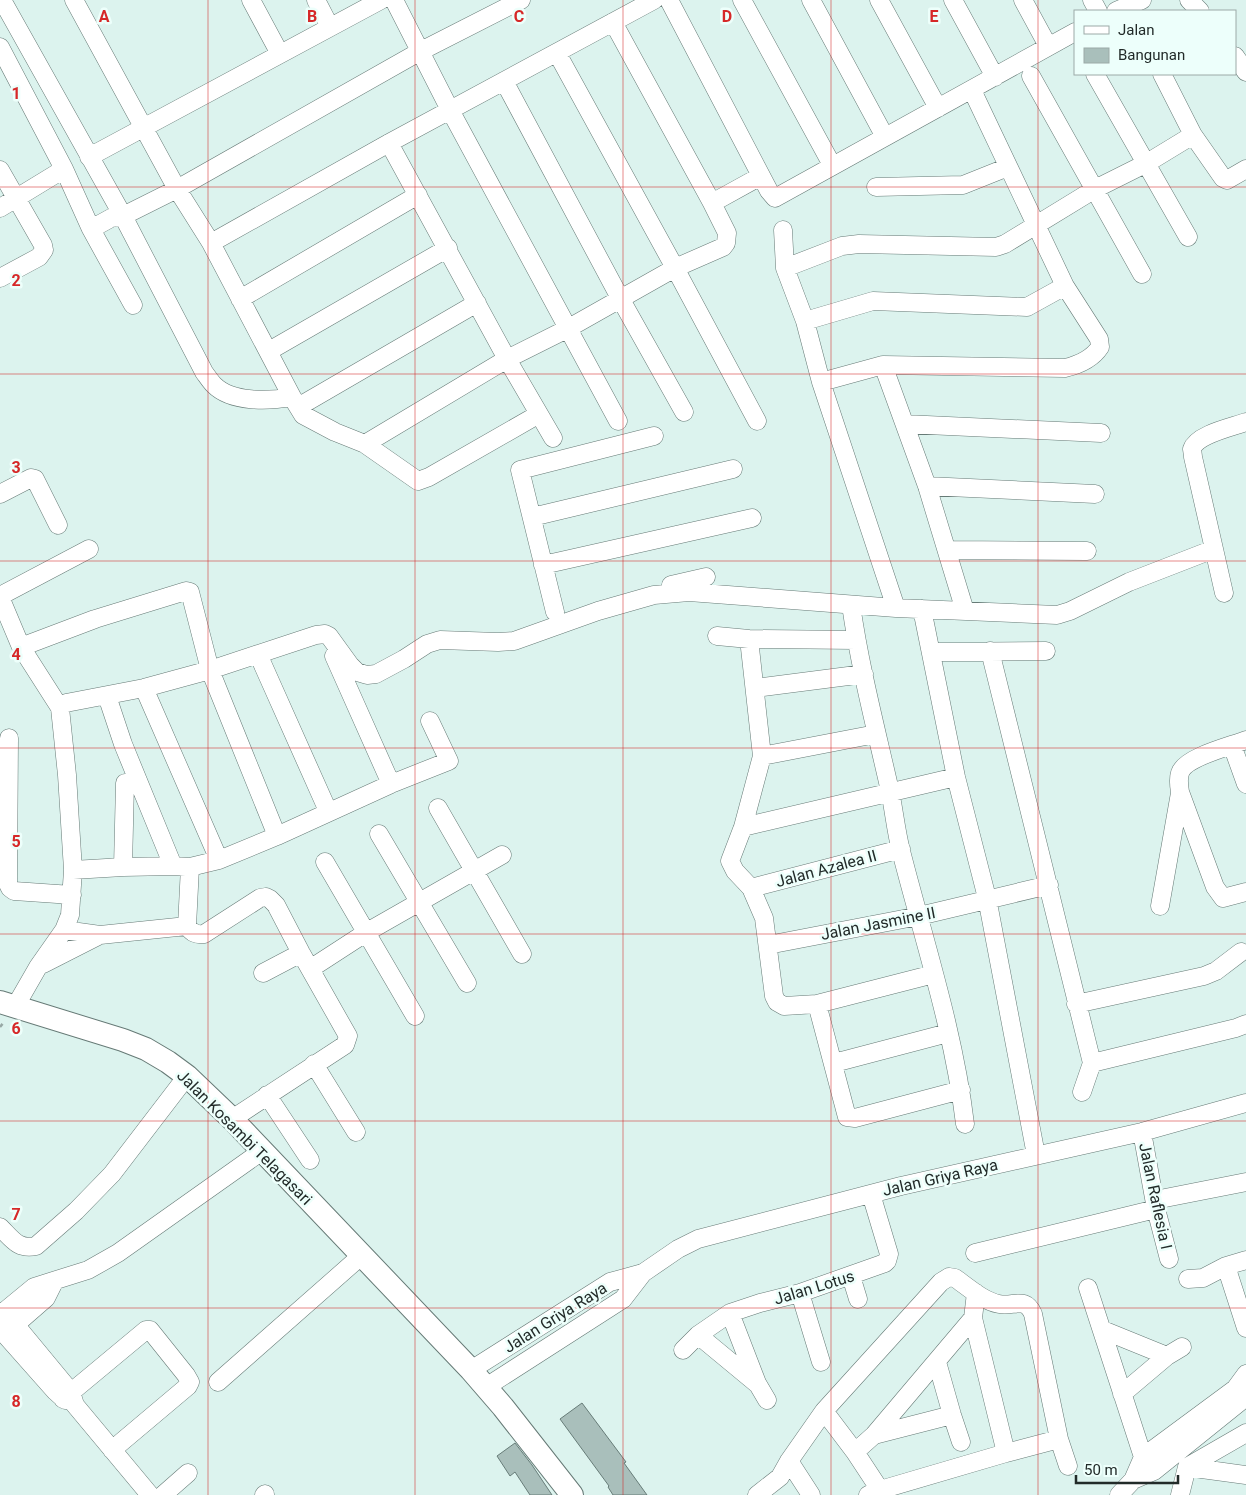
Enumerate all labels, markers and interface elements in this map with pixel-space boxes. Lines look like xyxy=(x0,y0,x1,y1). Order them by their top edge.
text: A xyxy=(99,7,110,26)
text: B xyxy=(307,7,317,26)
text: C xyxy=(514,7,524,26)
text: D xyxy=(722,7,732,26)
text: E xyxy=(930,7,939,26)
legend xyxy=(1074,10,1236,75)
text: Jalan xyxy=(1118,21,1155,39)
text: Bangunan xyxy=(1118,46,1185,64)
text: 1 xyxy=(11,84,21,103)
text: 2 xyxy=(11,271,21,290)
text: 3 xyxy=(11,458,21,477)
text: 4 xyxy=(11,645,21,664)
text: 5 xyxy=(11,832,21,851)
street label: Jalan Azalea II xyxy=(774,846,879,891)
street label: Jalan Jasmine II xyxy=(819,903,937,944)
text: 6 xyxy=(11,1019,21,1038)
street label: Jalan Kosambi Telagasari xyxy=(173,1066,316,1209)
street label: Jalan Raflesia I xyxy=(1135,1141,1176,1251)
street label: Jalan Griya Raya xyxy=(881,1155,1000,1200)
text: 7 xyxy=(11,1205,21,1224)
street label: Jalan Lotus xyxy=(772,1266,857,1309)
street label: Jalan Griya Raya xyxy=(500,1278,610,1357)
text: 8 xyxy=(11,1392,21,1411)
scale bar xyxy=(1076,1452,1178,1484)
text: 50 m xyxy=(1084,1461,1118,1479)

